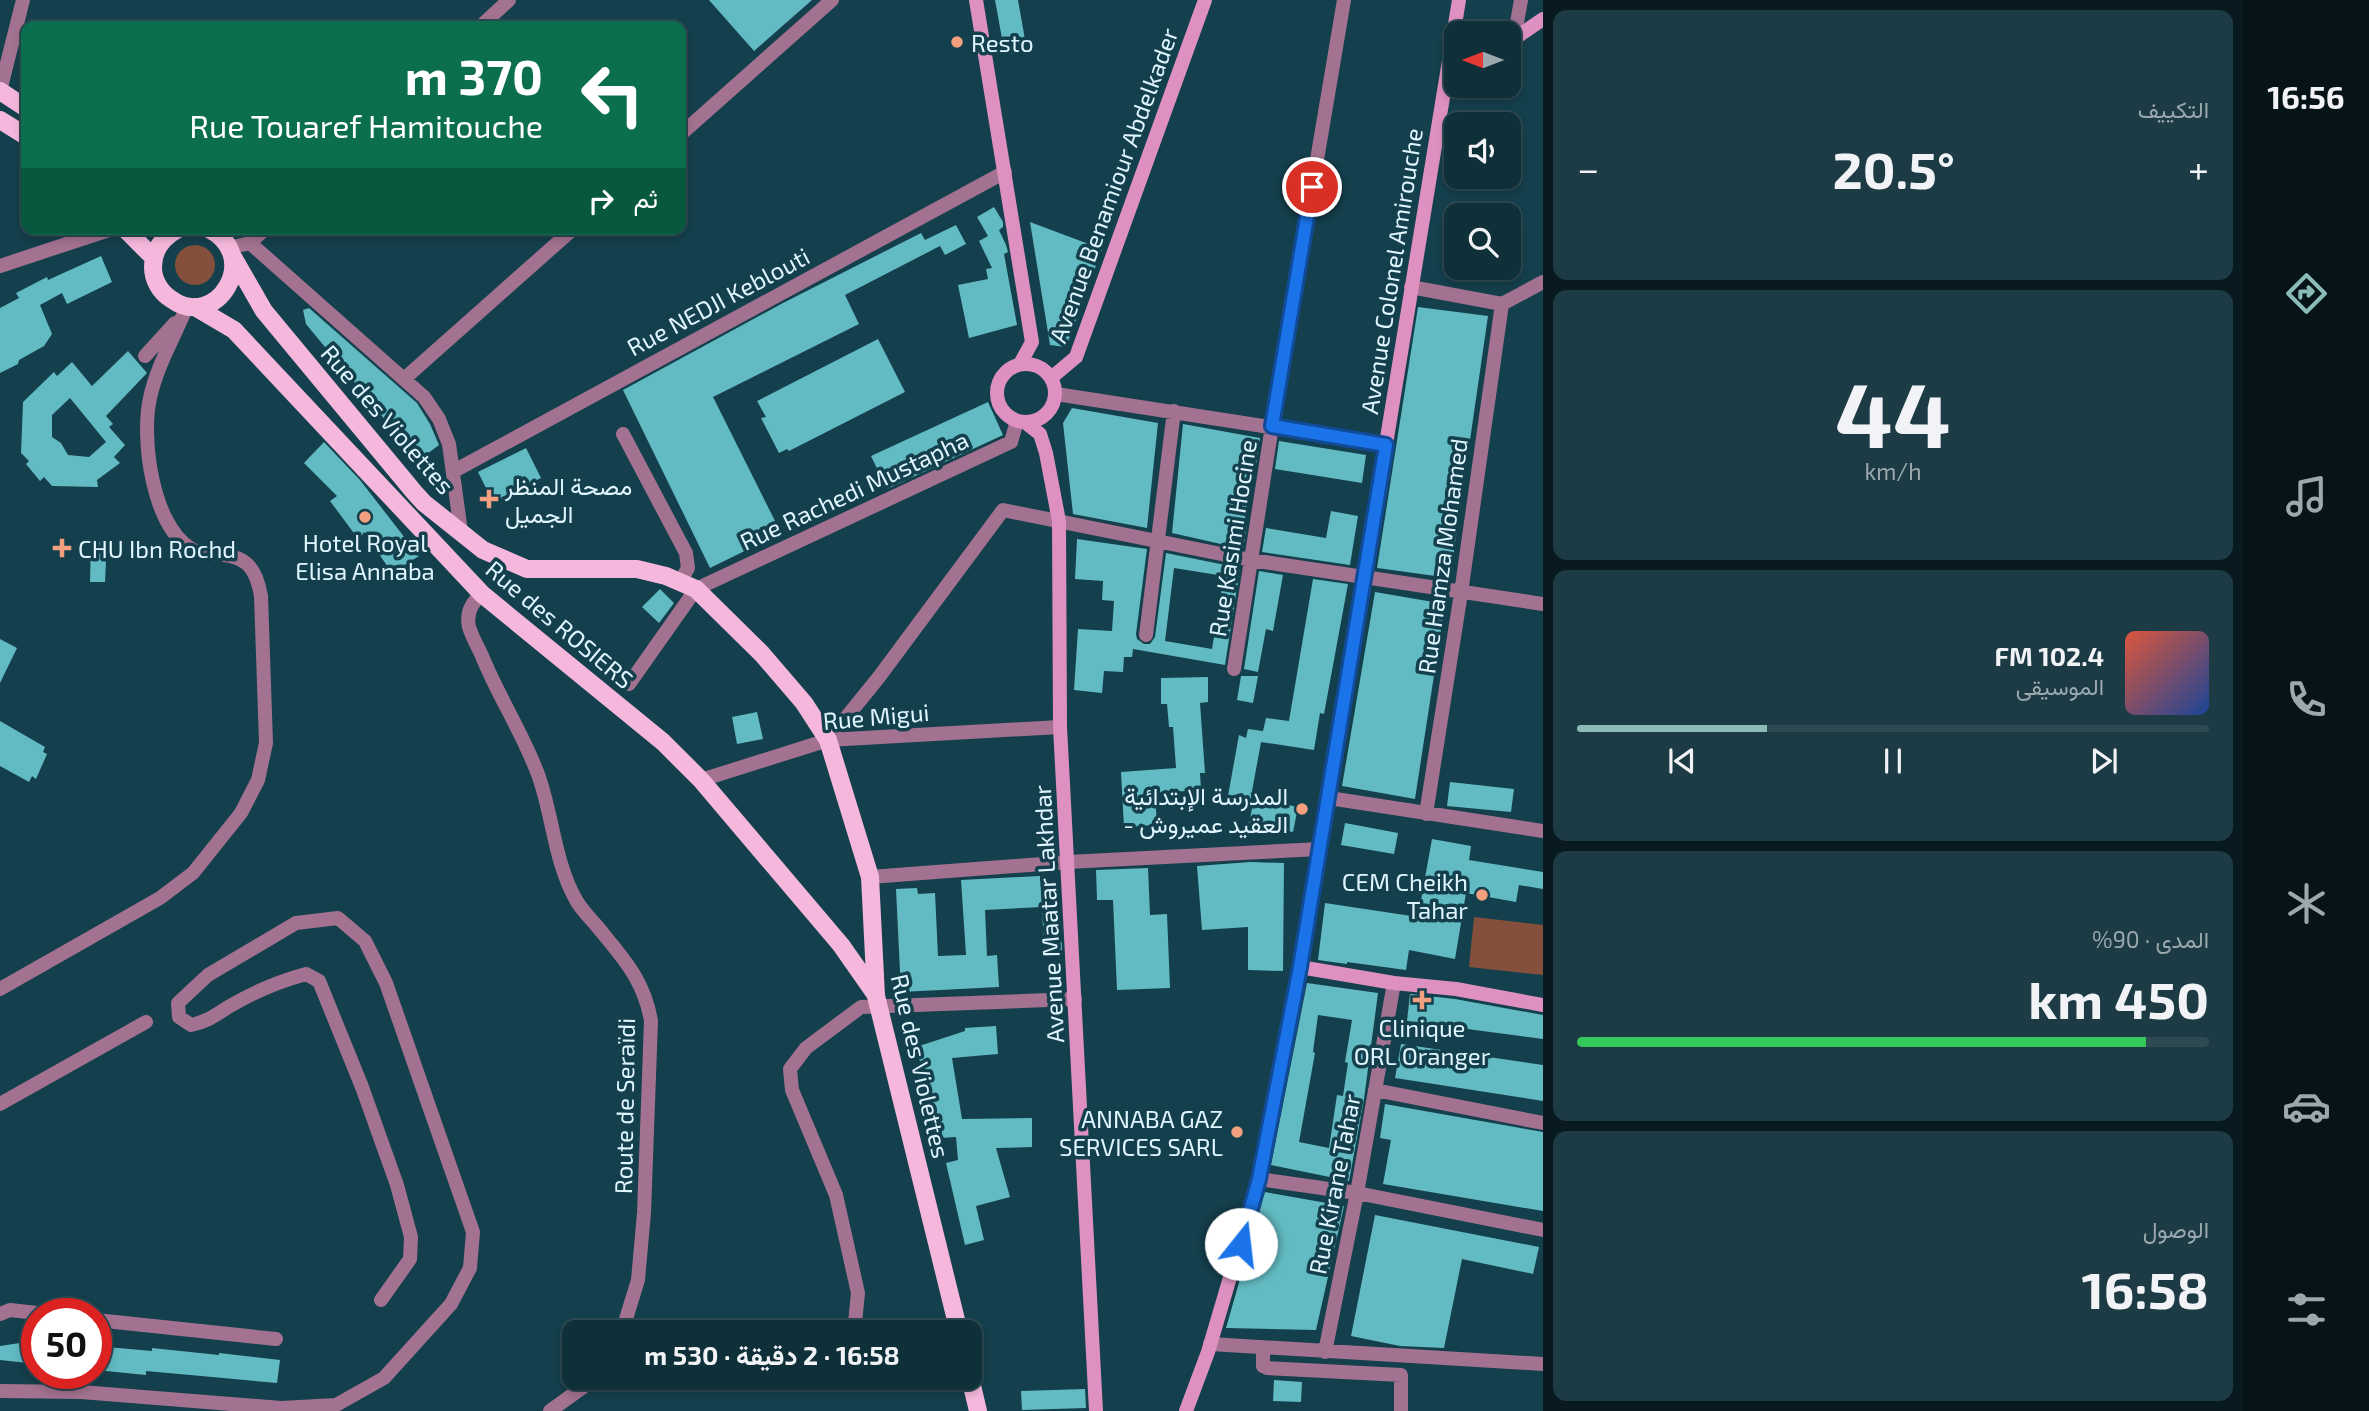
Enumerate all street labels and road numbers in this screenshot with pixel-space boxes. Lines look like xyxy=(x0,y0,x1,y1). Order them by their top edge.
street label: Avenue Benamiour Abdelkader xyxy=(1042,23,1184,346)
street label: Avenue Colonel Amirouche xyxy=(1354,126,1428,416)
street label: Rue NEDJI Keblouti xyxy=(622,241,814,361)
street label: Rue des Violettes xyxy=(315,339,461,499)
street label: Rue Rachedi Mustapha xyxy=(735,424,973,556)
street label: Rue Hamza Mohamed xyxy=(1411,437,1473,675)
street label: Rue Kasimi Hocine xyxy=(1202,438,1262,638)
street label: Rue des ROSIERS xyxy=(480,554,640,694)
street label: Rue Migui xyxy=(822,697,930,735)
street label: Avenue Maatar Lakhdar xyxy=(1027,784,1069,1044)
street label: Rue des Violettes xyxy=(886,971,956,1161)
street label: Route de Seraïdi xyxy=(608,1018,640,1194)
street label: Rue Kirane Tahar xyxy=(1302,1091,1366,1277)

